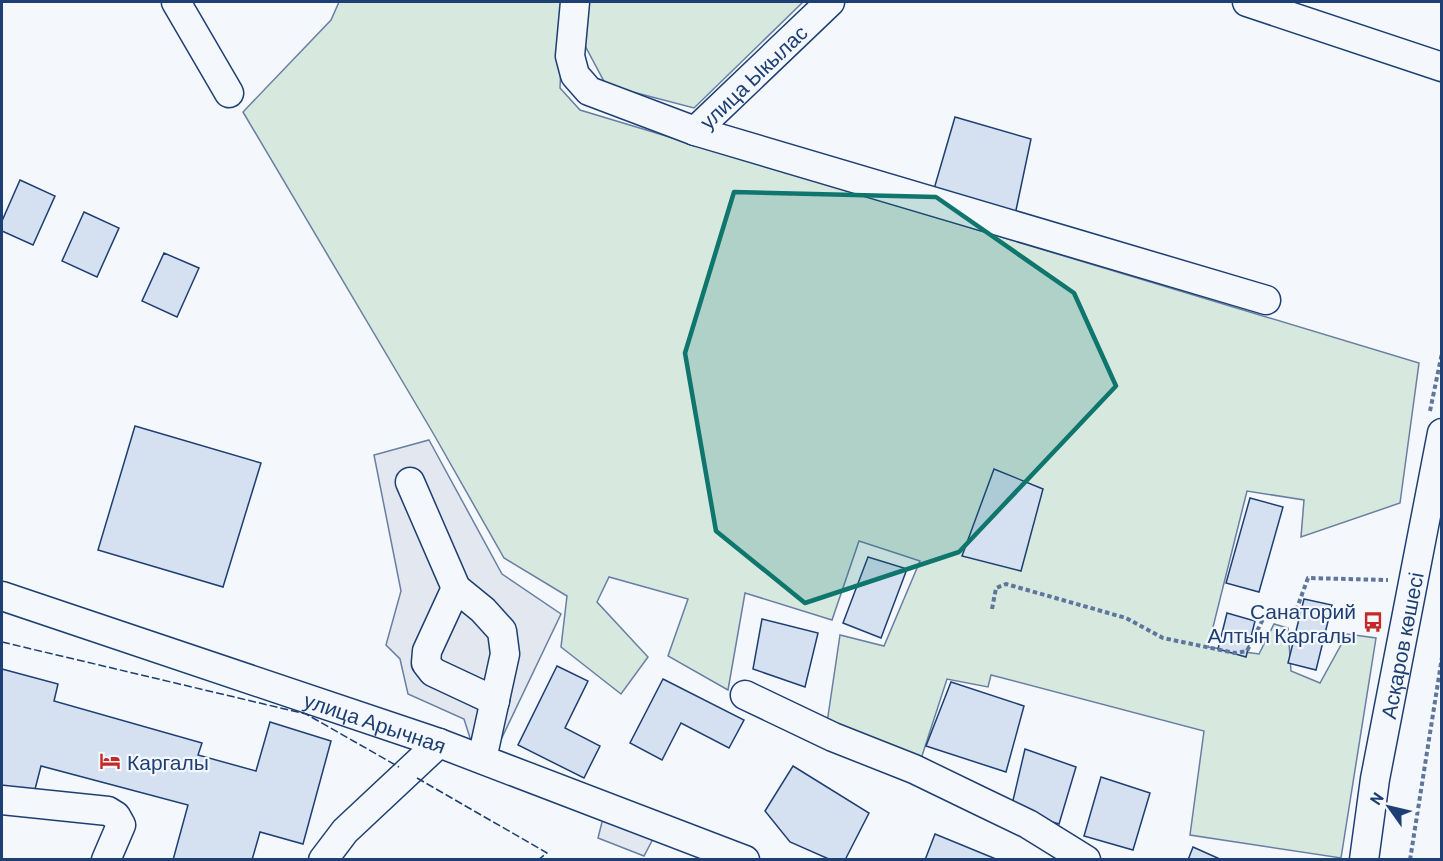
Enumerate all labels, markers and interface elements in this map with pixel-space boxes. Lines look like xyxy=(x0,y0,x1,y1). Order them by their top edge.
street label: улица Ыкылас xyxy=(694,19,812,133)
street label: Асқаров көшесі xyxy=(1374,570,1427,721)
place label: Санаторий Алтын Каргалы xyxy=(1207,598,1356,647)
bus stop icon: Санаторий Алтын Каргалы xyxy=(1361,610,1385,634)
street label: улица Арычная xyxy=(301,686,450,757)
hotel icon: Каргалы xyxy=(98,749,122,773)
place label: Каргалы xyxy=(127,749,209,774)
north arrow xyxy=(1359,777,1419,837)
text: N xyxy=(1365,789,1387,808)

